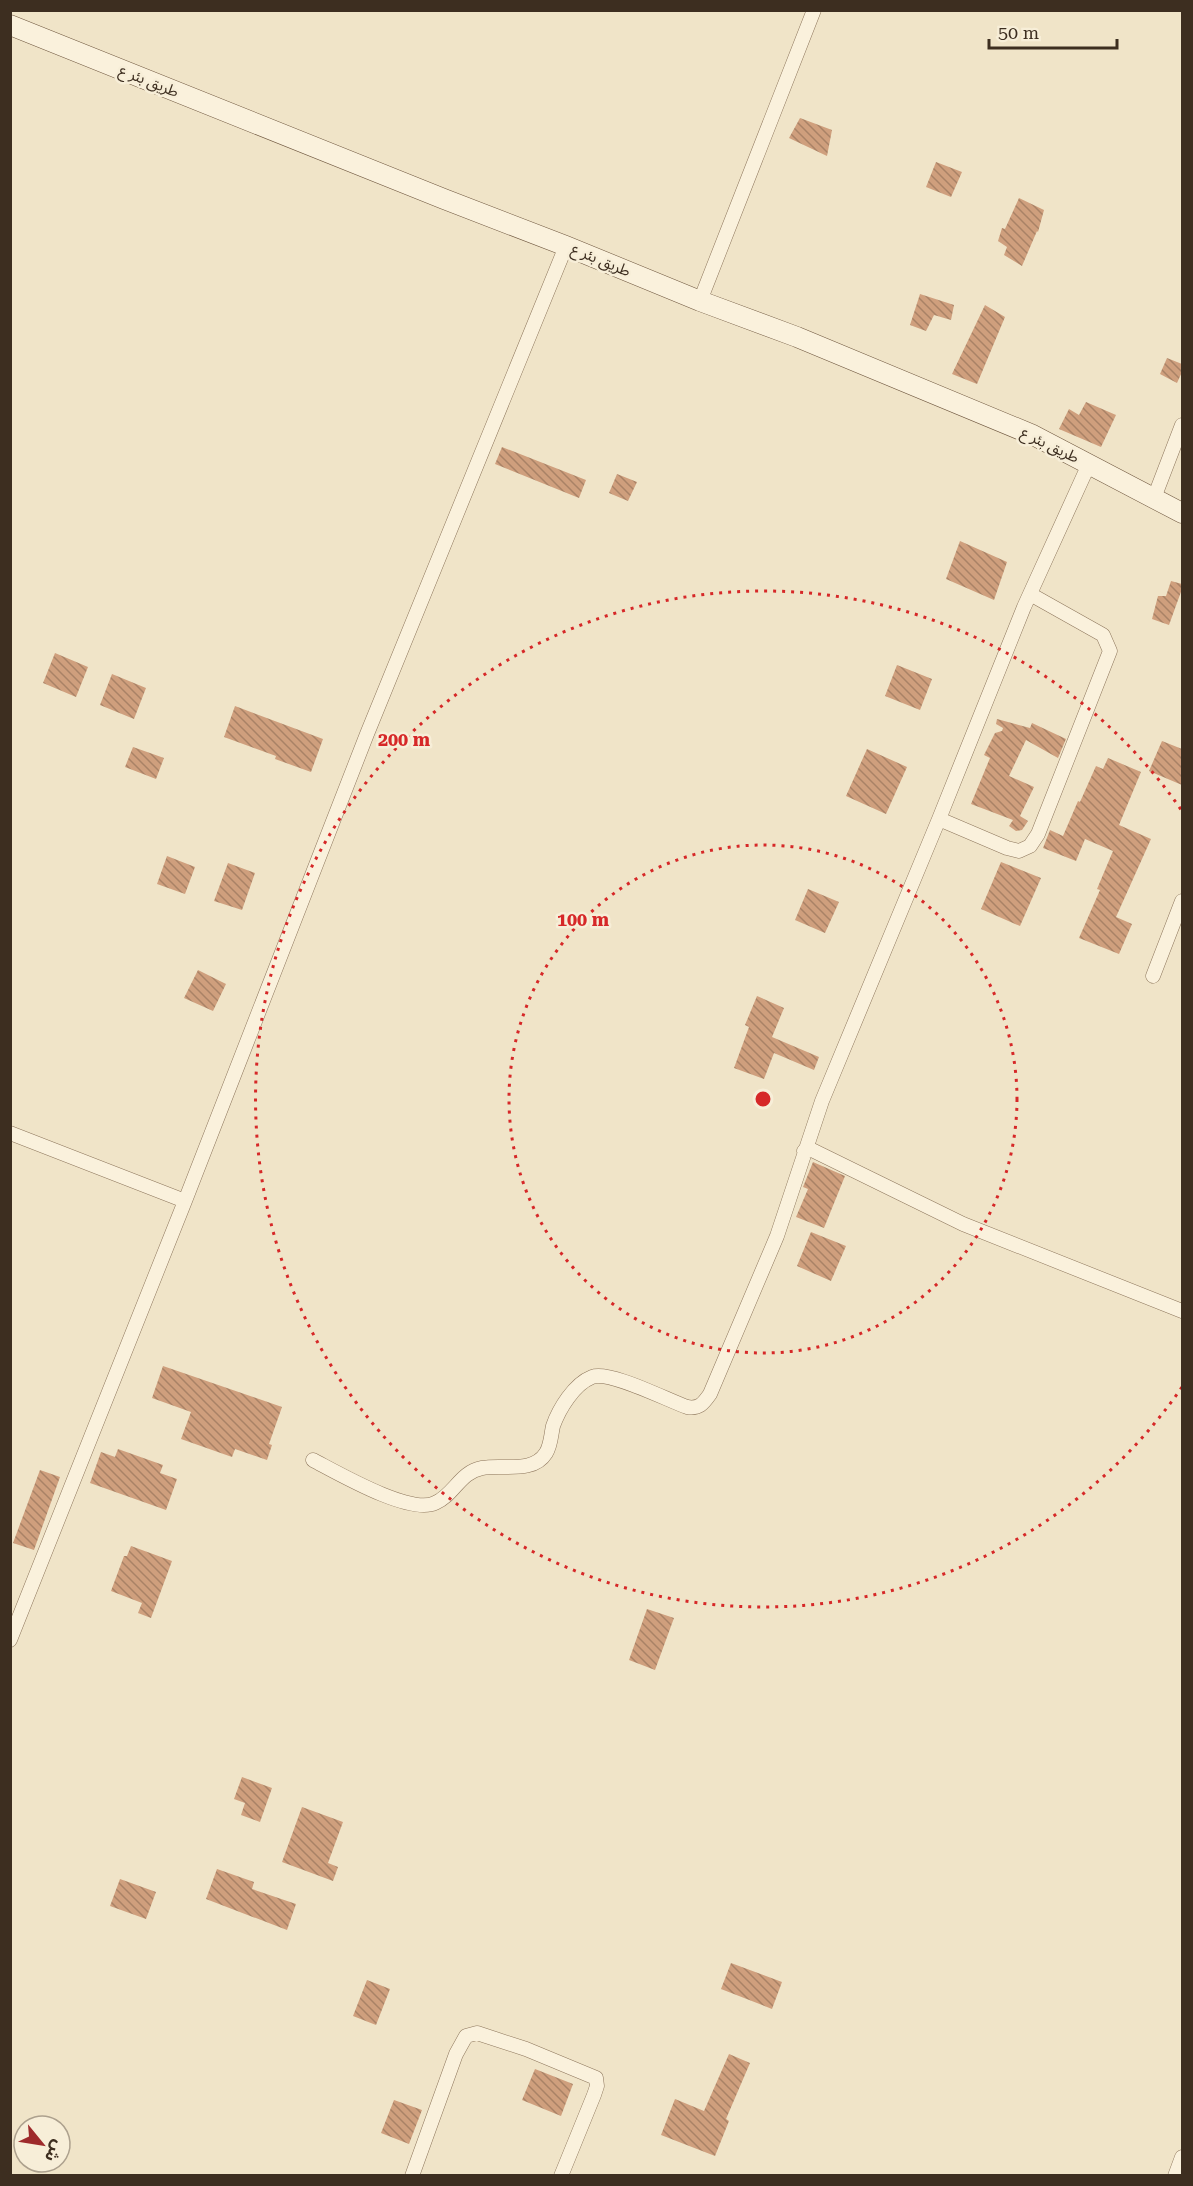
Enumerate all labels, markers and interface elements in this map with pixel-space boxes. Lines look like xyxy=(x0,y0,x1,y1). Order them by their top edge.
scale bar xyxy=(989,12,1116,50)
text: 50 m xyxy=(998,22,1039,43)
street label: طريق بئر ع xyxy=(115,61,181,104)
street label: طريق بئر ع xyxy=(568,239,633,283)
street label: طريق بئر ع xyxy=(1017,423,1082,470)
text: 200 m xyxy=(378,729,431,750)
text: 100 m xyxy=(557,909,610,930)
centre of rings xyxy=(753,1089,773,1109)
north arrow xyxy=(12,2114,72,2174)
text: ش xyxy=(41,2137,68,2166)

